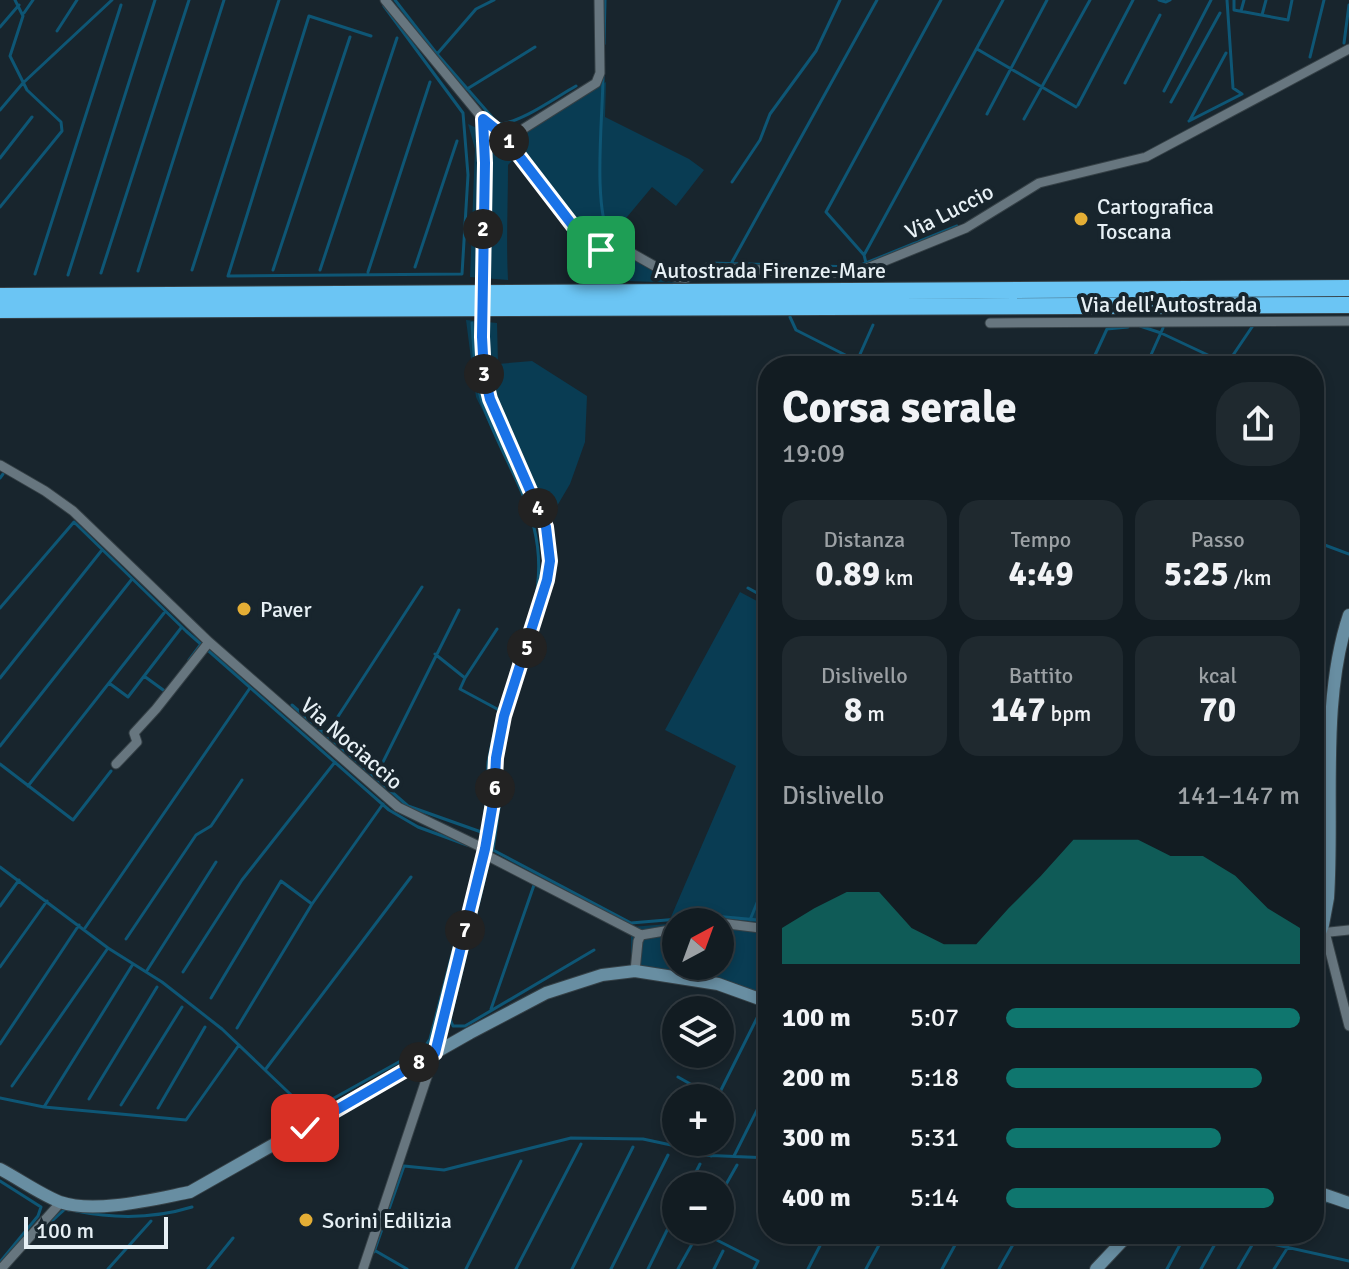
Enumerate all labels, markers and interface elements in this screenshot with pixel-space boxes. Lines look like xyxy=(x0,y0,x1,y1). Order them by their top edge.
pin: 1 xyxy=(489,121,529,161)
text: 1 xyxy=(503,127,515,154)
street label: Via Luccio xyxy=(900,178,998,245)
place label: Cartografica Toscana xyxy=(1097,193,1214,245)
pin: 2 xyxy=(463,209,503,249)
marker: Cartografica Toscana xyxy=(1072,210,1090,228)
text: 2 xyxy=(477,215,489,242)
pin xyxy=(567,216,635,284)
icon: arrive xyxy=(579,228,623,272)
street label: Autostrada Firenze-Mare xyxy=(654,257,886,284)
street label: Via dell'Autostrada xyxy=(1080,291,1258,318)
pin: 3 xyxy=(464,354,504,394)
text: 3 xyxy=(478,360,490,387)
text: Corsa serale xyxy=(782,381,1017,435)
button: share xyxy=(1216,382,1300,466)
text: 19:09 xyxy=(782,438,845,470)
pin: 4 xyxy=(518,488,558,528)
text: 4 xyxy=(532,494,544,521)
text: Distanza xyxy=(823,526,905,553)
text: Tempo xyxy=(1011,526,1071,553)
text: Passo xyxy=(1191,526,1245,553)
text: 0.89 xyxy=(815,553,880,595)
text: 4:49 xyxy=(1008,553,1074,595)
text: 5:25 xyxy=(1164,553,1229,595)
text: km xyxy=(880,564,913,591)
text: /km xyxy=(1229,564,1272,591)
place label: Paver xyxy=(260,596,312,623)
marker: Paver xyxy=(235,600,253,618)
pin: 5 xyxy=(507,628,547,668)
text: 5 xyxy=(521,634,533,661)
text: Dislivello xyxy=(821,662,908,689)
text: Battito xyxy=(1009,662,1073,689)
text: kcal xyxy=(1198,662,1237,689)
text: 8 xyxy=(844,689,862,731)
text: 147 xyxy=(991,689,1046,731)
text: 70 xyxy=(1199,689,1236,731)
street label: Via Nociaccio xyxy=(295,692,408,795)
text: m xyxy=(862,700,885,727)
text: bpm xyxy=(1046,700,1091,727)
pin: 6 xyxy=(475,768,515,808)
text: 6 xyxy=(489,774,501,801)
text: Dislivello xyxy=(782,780,884,812)
text: 141–147 m xyxy=(1177,780,1300,812)
north arrow xyxy=(662,908,734,980)
map controls xyxy=(662,908,734,1244)
pin: 7 xyxy=(445,910,485,950)
text: 7 xyxy=(459,916,471,943)
button: layers xyxy=(662,996,734,1068)
text: 100 m xyxy=(782,1002,851,1034)
text: 5:07 xyxy=(910,1002,959,1034)
pin: 8 xyxy=(399,1042,439,1082)
text: 8 xyxy=(413,1048,425,1075)
text: 200 m xyxy=(782,1062,851,1094)
text: 5:18 xyxy=(910,1062,959,1094)
button: + xyxy=(662,1084,734,1156)
pin xyxy=(271,1094,339,1162)
icon: check xyxy=(283,1106,327,1150)
text: 300 m xyxy=(782,1122,851,1154)
text: 5:31 xyxy=(910,1122,959,1154)
button: − xyxy=(662,1172,734,1244)
text: 400 m xyxy=(782,1182,851,1214)
text: 5:14 xyxy=(910,1182,959,1214)
place label: Sorini Edilizia xyxy=(322,1207,452,1234)
marker: Sorini Edilizia xyxy=(297,1211,315,1229)
scale bar xyxy=(24,1213,168,1249)
text: 100 m xyxy=(36,1217,94,1244)

